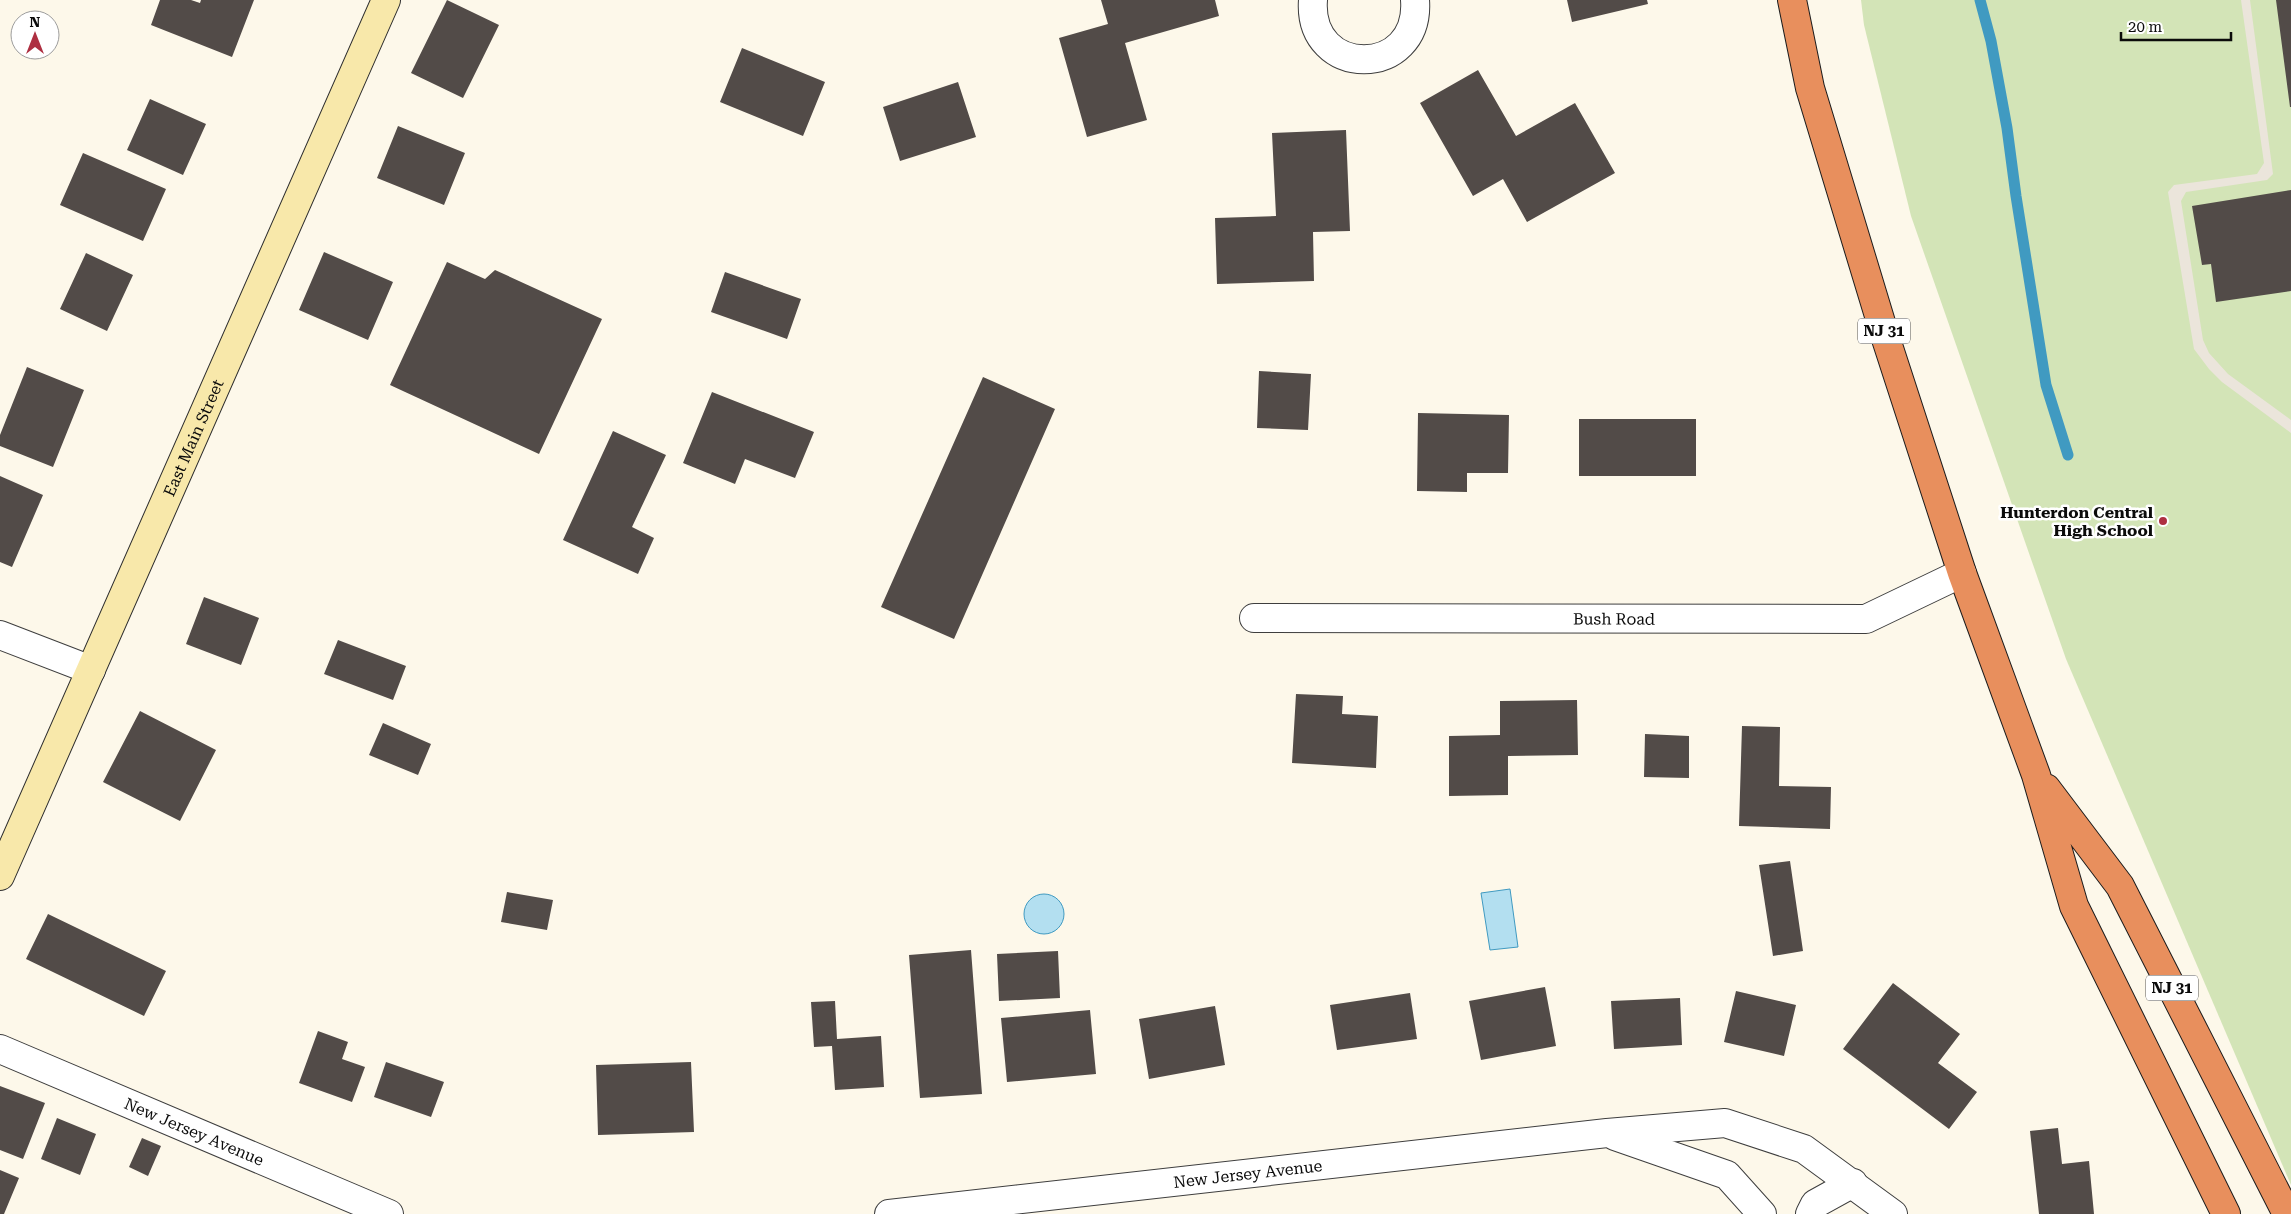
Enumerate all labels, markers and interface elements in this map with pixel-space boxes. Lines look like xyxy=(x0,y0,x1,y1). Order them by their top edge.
north arrow xyxy=(10,10,60,60)
scale bar xyxy=(2121,10,2231,42)
text: N xyxy=(30,14,41,30)
text: 20 m xyxy=(2128,18,2163,36)
road number: NJ 31 xyxy=(1858,318,1910,344)
street label: East Main Street xyxy=(160,376,228,499)
place label: Hunterdon Central High School xyxy=(2000,503,2154,540)
marker: Hunterdon Central High School xyxy=(2157,515,2169,527)
street label: Bush Road xyxy=(1573,610,1655,629)
road number: NJ 31 xyxy=(2146,976,2198,1000)
street label: New Jersey Avenue xyxy=(121,1094,267,1170)
street label: New Jersey Avenue xyxy=(1172,1156,1324,1192)

